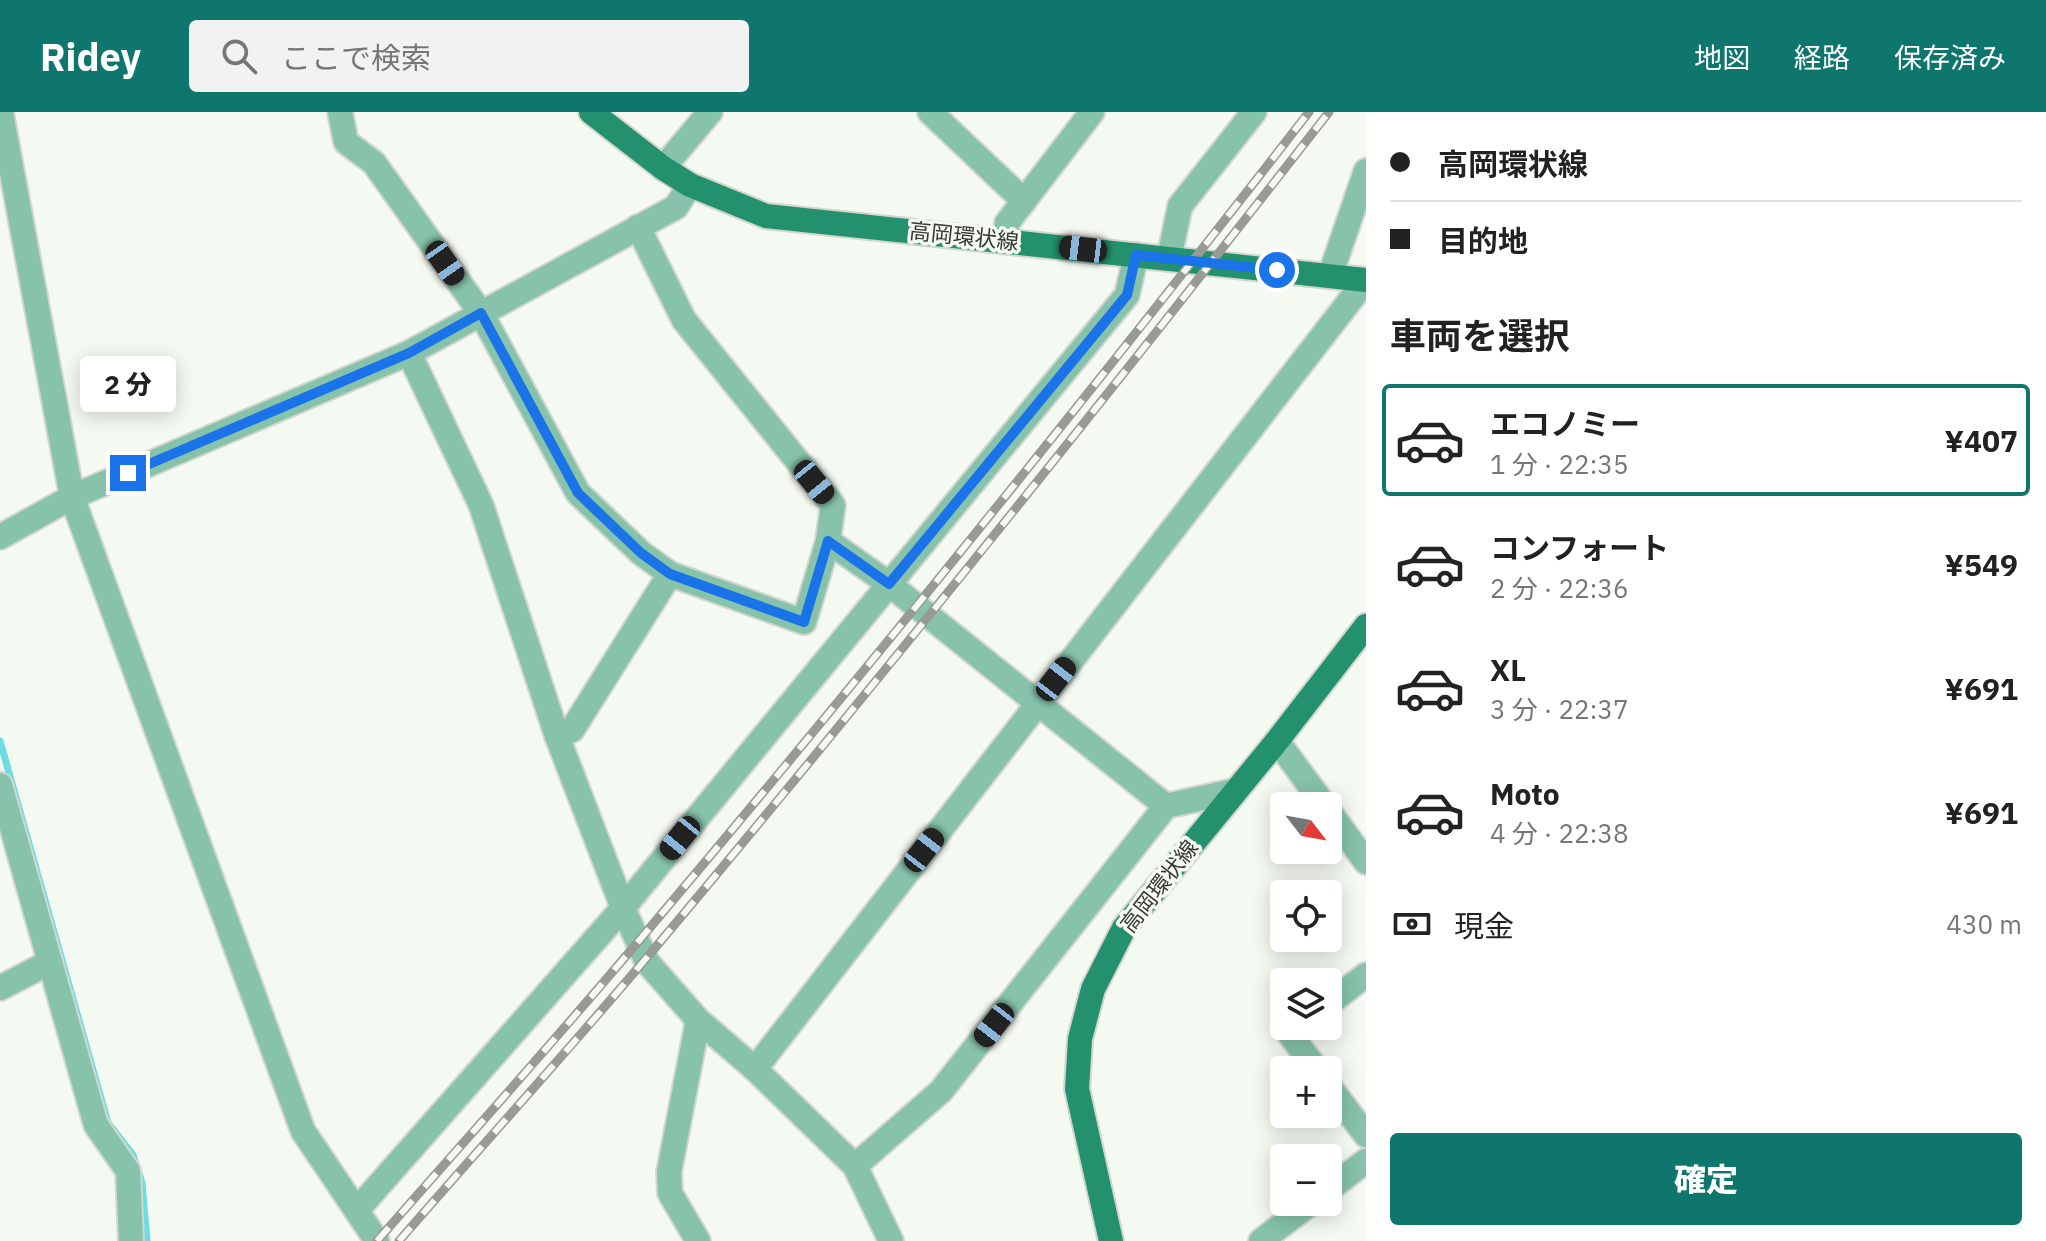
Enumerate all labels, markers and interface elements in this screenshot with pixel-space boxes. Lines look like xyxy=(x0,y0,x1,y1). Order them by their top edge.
search box xyxy=(189,20,749,92)
text: Ridey xyxy=(40,32,141,81)
icon: search xyxy=(217,34,261,78)
text: ここで検索 xyxy=(281,38,431,77)
text: 地図 xyxy=(1694,39,1750,76)
text: 経路 xyxy=(1794,39,1850,76)
text: 保存済み xyxy=(1894,39,2006,76)
text: 高岡環状線 xyxy=(1438,144,1588,183)
street label: 高岡環状線 xyxy=(908,215,1020,256)
text: 目的地 xyxy=(1438,221,1528,260)
car xyxy=(1058,234,1108,264)
car xyxy=(421,236,469,290)
route start xyxy=(1259,252,1295,288)
text: 車両を選択 xyxy=(1390,312,1570,359)
callout: 2 分 xyxy=(80,357,176,413)
text: 2 分 xyxy=(104,367,152,401)
icon: car xyxy=(1394,404,1466,476)
text: エコノミー xyxy=(1490,404,1640,443)
text: ¥407 xyxy=(1945,421,2018,460)
text: 1 分 · 22:35 xyxy=(1490,447,1628,481)
route end xyxy=(110,455,146,491)
car xyxy=(790,456,838,508)
icon: car xyxy=(1394,528,1466,600)
text: コンフォート xyxy=(1490,528,1669,567)
text: ¥549 xyxy=(1945,545,2018,584)
text: 2 分 · 22:36 xyxy=(1490,571,1628,605)
text: XL xyxy=(1490,650,1526,689)
icon: car xyxy=(1394,652,1466,724)
car xyxy=(1032,653,1080,705)
text: ¥691 xyxy=(1945,669,2018,708)
text: 3 分 · 22:37 xyxy=(1490,692,1628,726)
text: Moto xyxy=(1490,774,1560,813)
icon: car xyxy=(1394,776,1466,848)
north arrow xyxy=(1270,792,1342,864)
map controls xyxy=(1270,792,1342,1216)
text: ¥691 xyxy=(1945,793,2018,832)
car xyxy=(656,812,704,864)
text: 4 分 · 22:38 xyxy=(1490,816,1628,850)
car xyxy=(900,824,948,876)
street label: 高岡環状線 xyxy=(1113,833,1204,938)
button: locate xyxy=(1270,880,1342,952)
icon: cash xyxy=(1390,902,1434,946)
text: 現金 xyxy=(1454,906,1514,945)
text: 430 m xyxy=(1946,907,2022,941)
button: layers xyxy=(1270,968,1342,1040)
car xyxy=(970,999,1018,1051)
button: + xyxy=(1270,1056,1342,1128)
button: 確定 xyxy=(1390,1133,2022,1225)
button: − xyxy=(1270,1144,1342,1216)

